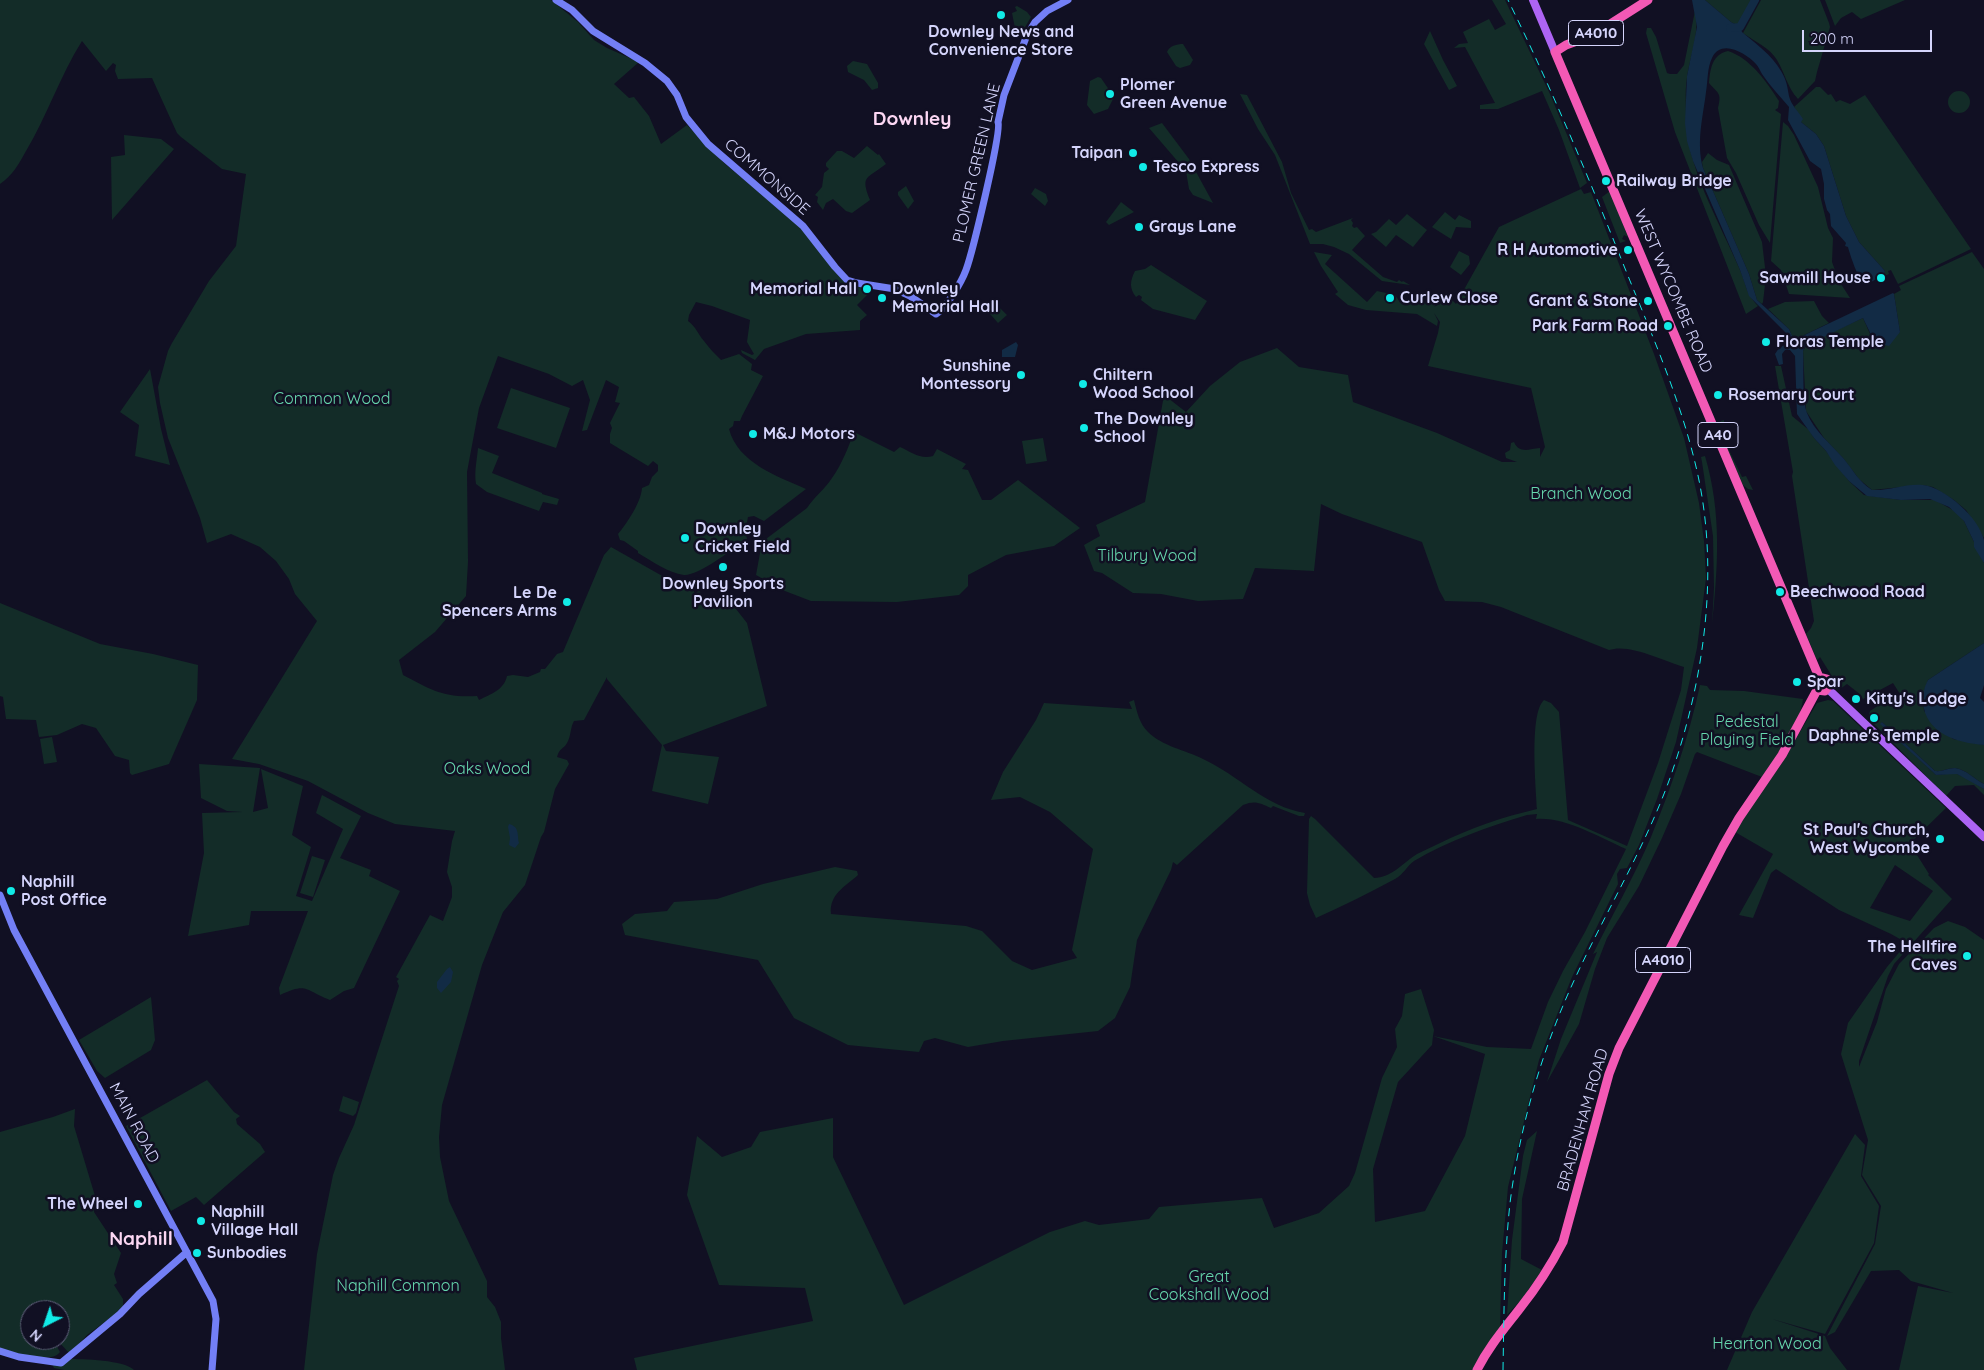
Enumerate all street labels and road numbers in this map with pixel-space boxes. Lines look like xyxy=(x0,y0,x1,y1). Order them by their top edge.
road number: A4010 xyxy=(1568,20,1624,46)
street label: PLOMER GREEN LANE xyxy=(949,81,1005,245)
street label: COMMONSIDE xyxy=(720,135,814,219)
street label: WEST WYCOMBE ROAD xyxy=(1630,206,1716,376)
road number: A40 xyxy=(1698,422,1738,448)
road number: A4010 xyxy=(1636,948,1690,972)
street label: BRADENHAM ROAD xyxy=(1553,1046,1613,1194)
street label: MAIN ROAD xyxy=(105,1080,163,1166)

